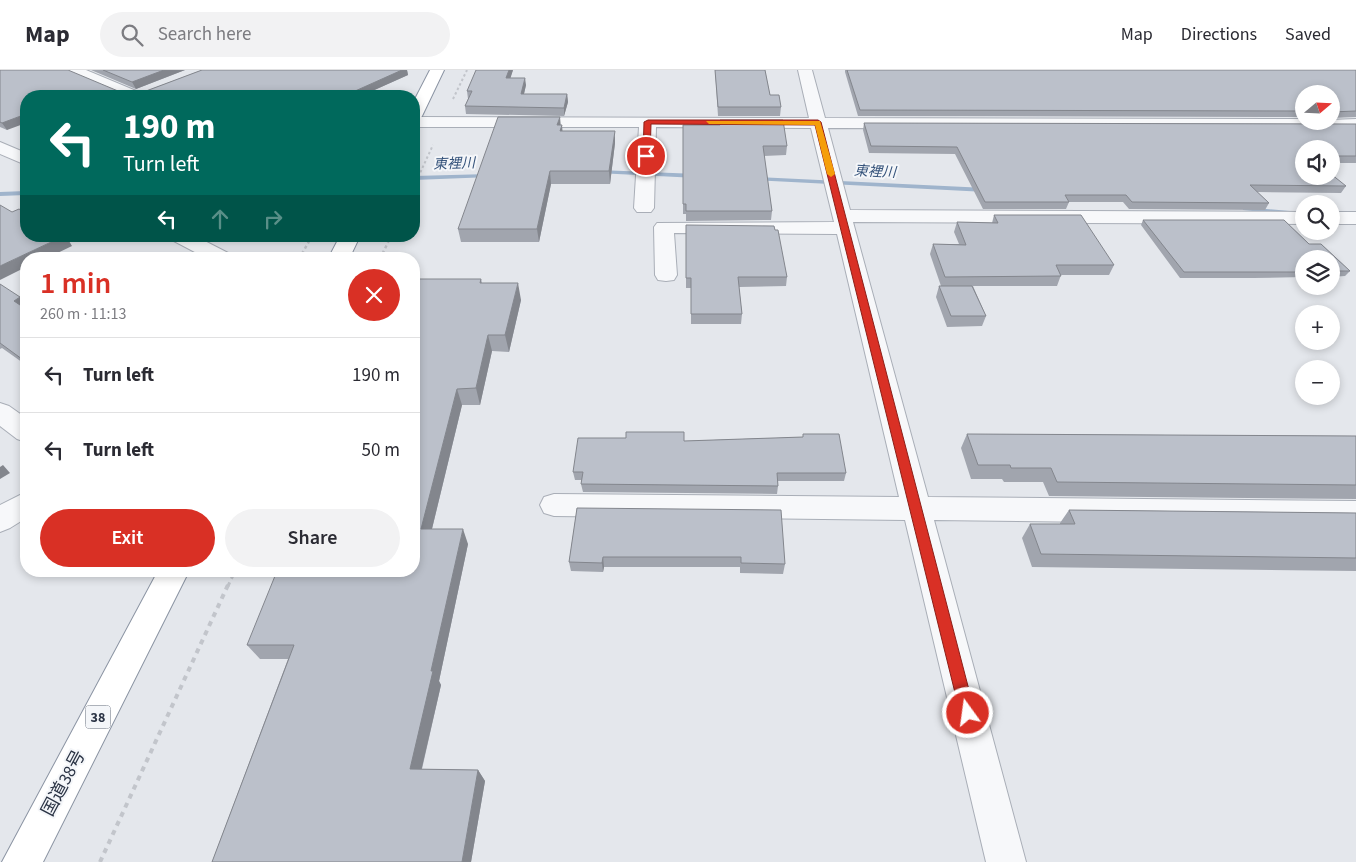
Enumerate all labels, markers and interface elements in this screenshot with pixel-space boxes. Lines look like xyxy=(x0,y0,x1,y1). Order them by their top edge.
search box xyxy=(100,12,450,57)
text: Map xyxy=(25,17,70,52)
icon: search xyxy=(118,21,146,49)
text: Search here xyxy=(158,21,251,48)
text: Map xyxy=(1121,22,1153,47)
text: Directions xyxy=(1181,22,1257,47)
text: Saved xyxy=(1285,22,1331,47)
north arrow xyxy=(1295,85,1340,130)
map controls xyxy=(1295,85,1340,405)
text: 190 m xyxy=(123,102,215,152)
icon: left xyxy=(40,110,105,175)
pin xyxy=(625,135,667,177)
button: sound xyxy=(1295,140,1340,185)
icon: arrive xyxy=(632,142,660,170)
text: Turn left xyxy=(123,148,199,180)
water label: 東裡川 xyxy=(433,153,477,175)
water label: 東裡川 xyxy=(853,161,898,183)
button: search xyxy=(1295,195,1340,240)
icon: left xyxy=(153,205,181,233)
icon: ahead xyxy=(206,205,234,233)
icon: right xyxy=(259,205,287,233)
button: layers xyxy=(1295,250,1340,295)
text: 1 min xyxy=(40,262,111,305)
button: close xyxy=(348,269,400,321)
text: 260 m · 11:13 xyxy=(40,303,127,325)
button: + xyxy=(1295,305,1340,350)
button: − xyxy=(1295,360,1340,405)
icon: left xyxy=(40,361,68,389)
text: Turn left xyxy=(83,362,154,389)
text: 190 m xyxy=(352,362,400,389)
icon: left xyxy=(40,436,68,464)
text: Turn left xyxy=(83,437,154,464)
text: 50 m xyxy=(362,437,400,464)
button: Exit xyxy=(40,509,215,567)
button: Share xyxy=(225,509,400,567)
position arrow xyxy=(941,686,993,738)
road number: 38 xyxy=(86,706,110,729)
street label: 国道38号 xyxy=(36,746,91,821)

